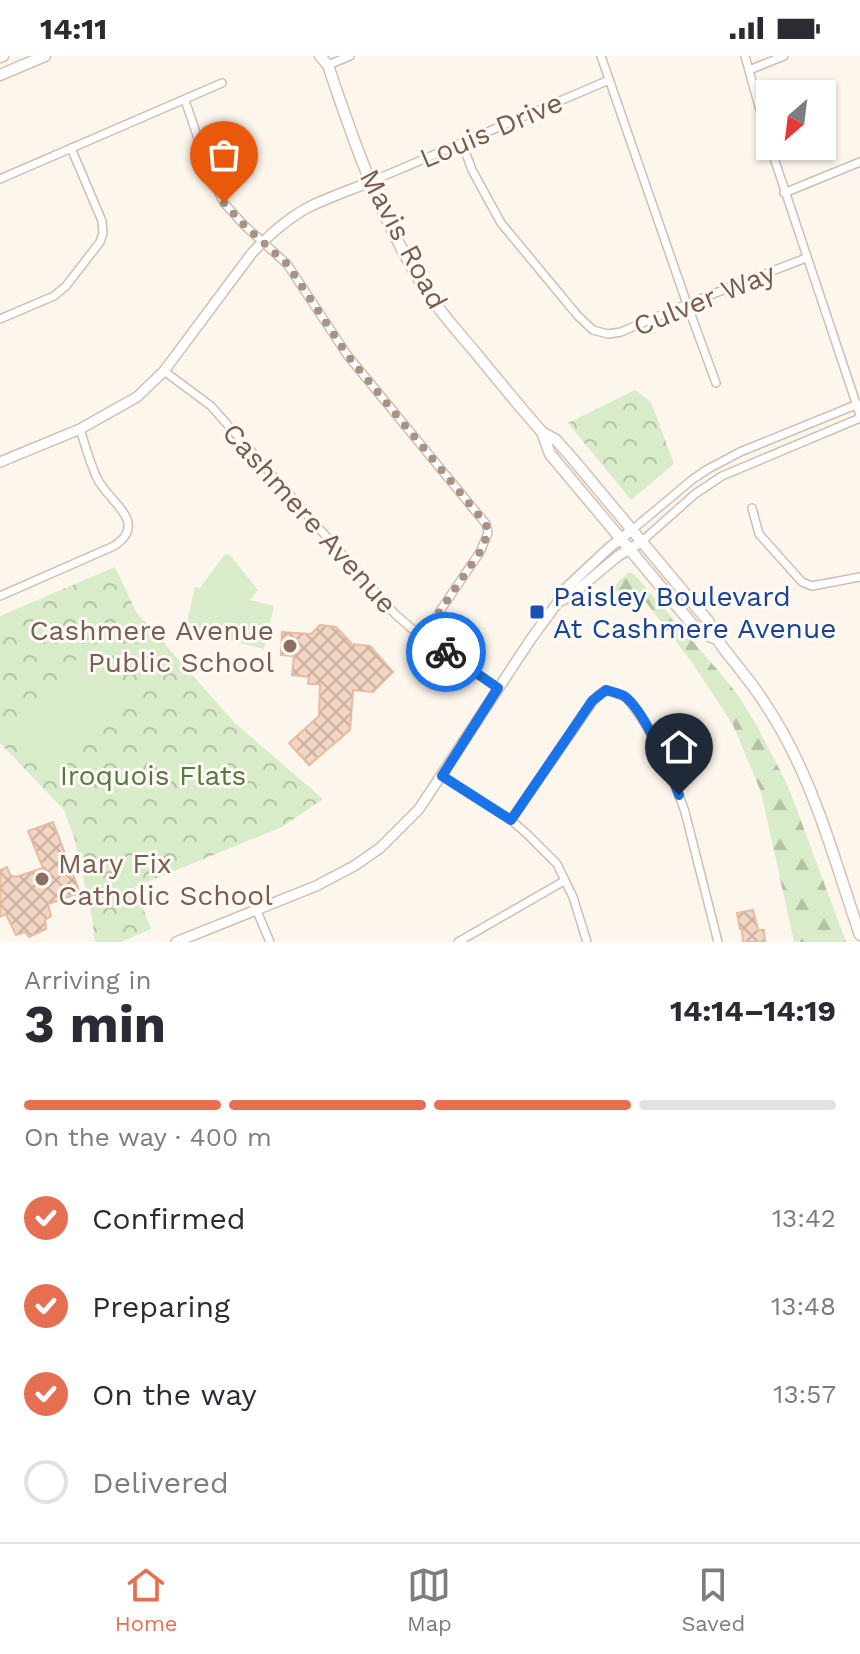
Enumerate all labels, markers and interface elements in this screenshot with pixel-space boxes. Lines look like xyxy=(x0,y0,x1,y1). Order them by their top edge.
text: 14:11 xyxy=(40,11,107,46)
north arrow xyxy=(756,80,836,160)
map controls xyxy=(756,80,836,160)
street label: Louis Drive xyxy=(415,86,568,175)
pin xyxy=(190,121,258,203)
icon: bag xyxy=(202,133,246,177)
street label: Mavis Road xyxy=(353,164,454,315)
street label: Culver Way xyxy=(628,256,780,343)
street label: Cashmere Avenue xyxy=(216,416,404,620)
place label: Paisley Boulevard At Cashmere Avenue xyxy=(553,580,836,645)
marker: Paisley Boulevard At Cashmere Avenue xyxy=(528,603,546,621)
courier xyxy=(406,612,486,692)
place label: Cashmere Avenue Public School xyxy=(29,614,274,679)
icon: bike xyxy=(424,630,468,674)
marker: Cashmere Avenue Public School xyxy=(281,637,299,655)
pin xyxy=(645,713,713,795)
icon: home xyxy=(657,725,701,769)
park label: Iroquois Flats xyxy=(60,759,246,792)
place label: Mary Fix Catholic School xyxy=(58,847,273,912)
marker: Mary Fix Catholic School xyxy=(33,870,51,888)
text: Arriving in xyxy=(24,965,152,995)
text: 14:14–14:19 xyxy=(670,993,836,1028)
text: 3 min xyxy=(24,994,166,1055)
text: On the way · 400 m xyxy=(24,1122,272,1152)
icon: check xyxy=(24,1196,68,1240)
text: Confirmed xyxy=(92,1201,246,1236)
text: 13:42 xyxy=(772,1203,836,1233)
icon: check xyxy=(24,1284,68,1328)
text: Preparing xyxy=(92,1289,230,1324)
text: 13:48 xyxy=(771,1291,836,1321)
icon: check xyxy=(24,1372,68,1416)
text: On the way xyxy=(92,1377,257,1412)
text: 13:57 xyxy=(773,1379,836,1409)
text: Delivered xyxy=(92,1465,229,1500)
tab: Home xyxy=(115,1563,178,1636)
tab: Map xyxy=(407,1563,452,1636)
tab: Saved xyxy=(681,1563,745,1636)

